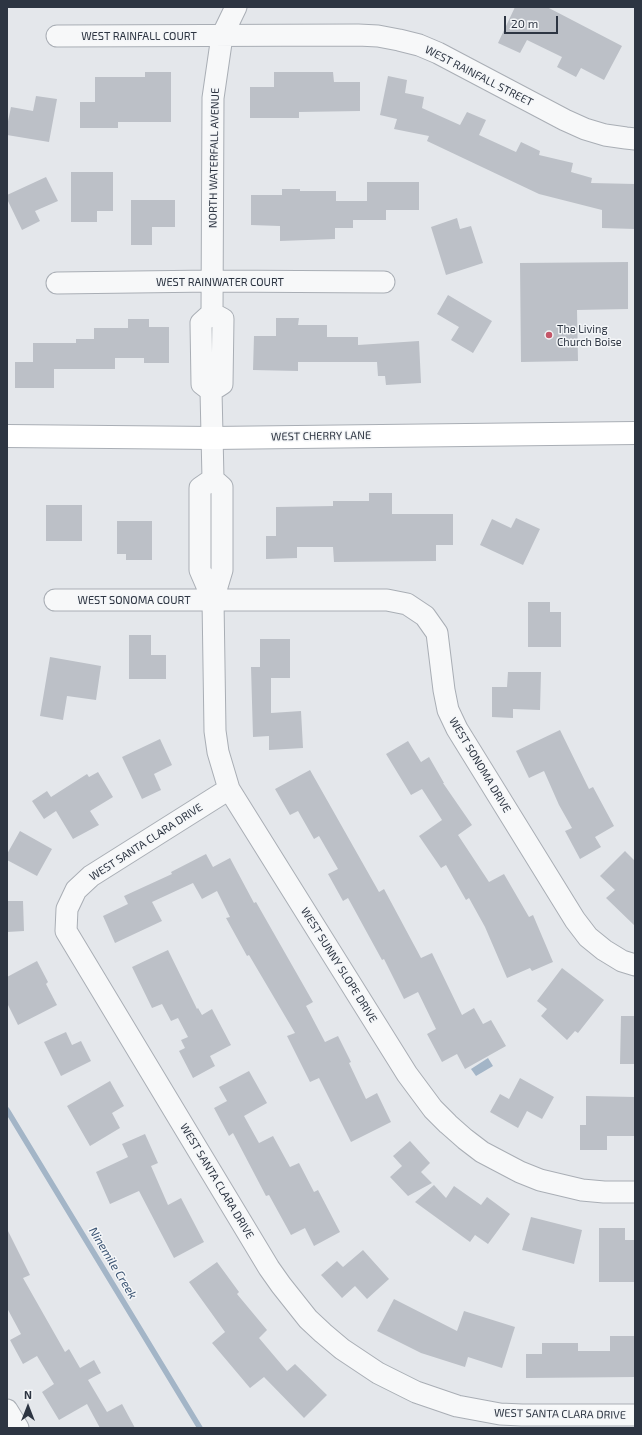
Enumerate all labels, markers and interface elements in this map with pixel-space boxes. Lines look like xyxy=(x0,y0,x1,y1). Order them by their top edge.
scale bar xyxy=(506,8,560,34)
text: 20 m xyxy=(511,16,538,30)
street label: WEST RAINFALL COURT xyxy=(81,29,197,43)
street label: WEST RAINFALL STREET xyxy=(423,43,535,109)
street label: NORTH WATERFALL AVENUE xyxy=(206,88,222,228)
street label: WEST RAINWATER COURT xyxy=(156,275,284,289)
place label: The Living Church Boise xyxy=(557,322,622,348)
marker: The Living Church Boise xyxy=(544,330,554,340)
street label: WEST CHERRY LANE xyxy=(271,429,371,443)
street label: WEST SONOMA COURT xyxy=(77,593,191,607)
street label: WEST SONOMA DRIVE xyxy=(446,715,514,815)
street label: WEST SANTA CLARA DRIVE xyxy=(87,800,205,884)
street label: WEST SUNNY SLOPE DRIVE xyxy=(298,905,380,1025)
street label: WEST SANTA CLARA DRIVE xyxy=(177,1121,257,1241)
water label: Ninemile Creek xyxy=(86,1224,140,1302)
north arrow xyxy=(8,1387,48,1427)
text: N xyxy=(24,1388,32,1401)
street label: WEST SANTA CLARA DRIVE xyxy=(494,1406,626,1422)

